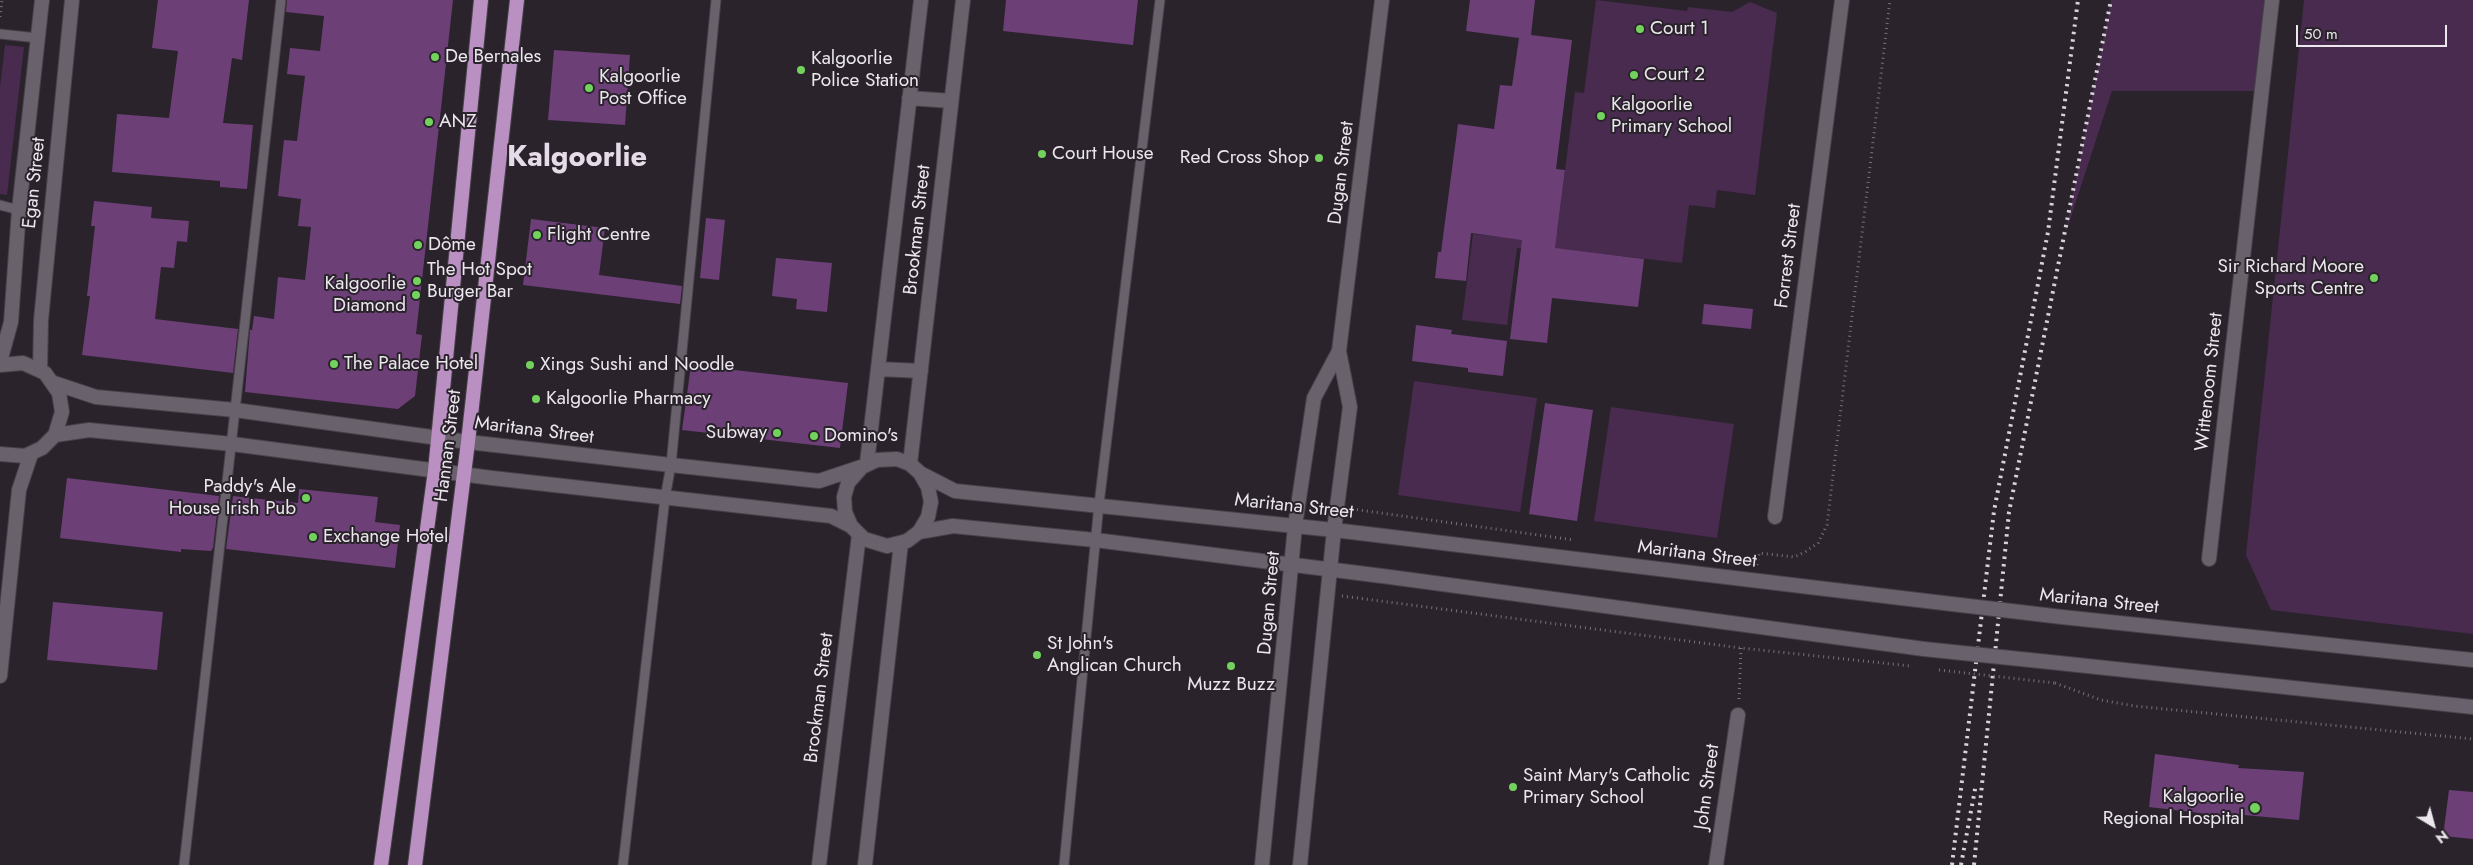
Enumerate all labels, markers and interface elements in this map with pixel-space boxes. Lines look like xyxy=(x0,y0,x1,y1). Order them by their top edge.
scale bar xyxy=(2298,15,2449,47)
place label: Court 1 xyxy=(1650,18,1709,40)
marker: Court 1 xyxy=(1634,23,1646,35)
text: 50 m xyxy=(2304,23,2338,45)
place label: De Bernales xyxy=(445,46,541,68)
place label: Kalgoorlie Police Station xyxy=(811,48,919,92)
marker: De Bernales xyxy=(429,51,441,63)
marker: Kalgoorlie Police Station xyxy=(795,64,807,76)
place label: Court 2 xyxy=(1644,64,1705,86)
place label: Kalgoorlie Post Office xyxy=(599,66,687,110)
marker: Court 2 xyxy=(1628,69,1640,81)
marker: Kalgoorlie Post Office xyxy=(583,82,595,94)
place label: Kalgoorlie Primary School xyxy=(1611,94,1732,138)
marker: Kalgoorlie Primary School xyxy=(1595,110,1607,122)
place label: ANZ xyxy=(439,111,477,133)
marker: ANZ xyxy=(423,116,435,128)
street label: Dugan Street xyxy=(1324,120,1360,226)
street label: Egan Street xyxy=(19,136,51,230)
district label: Kalgoorlie xyxy=(507,142,647,176)
place label: Court House xyxy=(1052,143,1154,165)
place label: Red Cross Shop xyxy=(1180,147,1309,169)
marker: Court House xyxy=(1036,148,1048,160)
marker: Red Cross Shop xyxy=(1313,152,1325,164)
street label: Brookman Street xyxy=(900,164,936,296)
street label: Forrest Street xyxy=(1771,202,1807,310)
place label: Flight Centre xyxy=(547,224,650,246)
marker: Flight Centre xyxy=(531,229,543,241)
place label: Dôme xyxy=(428,234,476,256)
marker: Dôme xyxy=(412,239,424,251)
place label: Sir Richard Moore Sports Centre xyxy=(2217,256,2364,300)
place label: The Hot Spot Burger Bar xyxy=(427,259,532,303)
marker: Sir Richard Moore Sports Centre xyxy=(2368,272,2380,284)
place label: Kalgoorlie Diamond xyxy=(325,273,406,317)
marker: The Hot Spot Burger Bar xyxy=(411,275,423,287)
marker: Kalgoorlie Diamond xyxy=(410,289,422,301)
street label: Wittenoom Street xyxy=(2191,312,2229,452)
place label: The Palace Hotel xyxy=(344,353,478,375)
place label: Xings Sushi and Noodle xyxy=(540,354,734,376)
marker: The Palace Hotel xyxy=(328,358,340,370)
marker: Xings Sushi and Noodle xyxy=(524,359,536,371)
place label: Kalgoorlie Pharmacy xyxy=(546,388,711,410)
street label: Hannan Street xyxy=(431,389,467,503)
marker: Kalgoorlie Pharmacy xyxy=(530,393,542,405)
street label: Maritana Street xyxy=(473,412,595,450)
place label: Subway xyxy=(706,422,767,444)
place label: Domino's xyxy=(824,425,898,447)
marker: Subway xyxy=(771,427,783,439)
marker: Domino's xyxy=(808,430,820,442)
place label: Paddy's Ale House Irish Pub xyxy=(169,476,296,520)
street label: Maritana Street xyxy=(1233,489,1355,525)
marker: Paddy's Ale House Irish Pub xyxy=(300,492,312,504)
place label: Exchange Hotel xyxy=(323,526,448,548)
marker: Exchange Hotel xyxy=(307,531,319,543)
street label: Maritana Street xyxy=(1636,536,1758,574)
street label: Dugan Street xyxy=(1254,550,1286,656)
street label: Maritana Street xyxy=(2038,584,2160,620)
street label: Brookman Street xyxy=(801,632,839,764)
place label: St John's Anglican Church xyxy=(1047,633,1182,677)
marker: St John's Anglican Church xyxy=(1031,649,1043,661)
marker: Muzz Buzz xyxy=(1225,660,1237,672)
place label: Muzz Buzz xyxy=(1187,674,1275,696)
street label: John Street xyxy=(1691,743,1725,831)
place label: Saint Mary's Catholic Primary School xyxy=(1523,765,1690,809)
marker: Saint Mary's Catholic Primary School xyxy=(1507,781,1519,793)
place label: Kalgoorlie Regional Hospital xyxy=(2103,786,2244,830)
north arrow xyxy=(2408,800,2458,850)
marker: Kalgoorlie Regional Hospital xyxy=(2248,801,2262,815)
text: N xyxy=(2432,826,2452,848)

